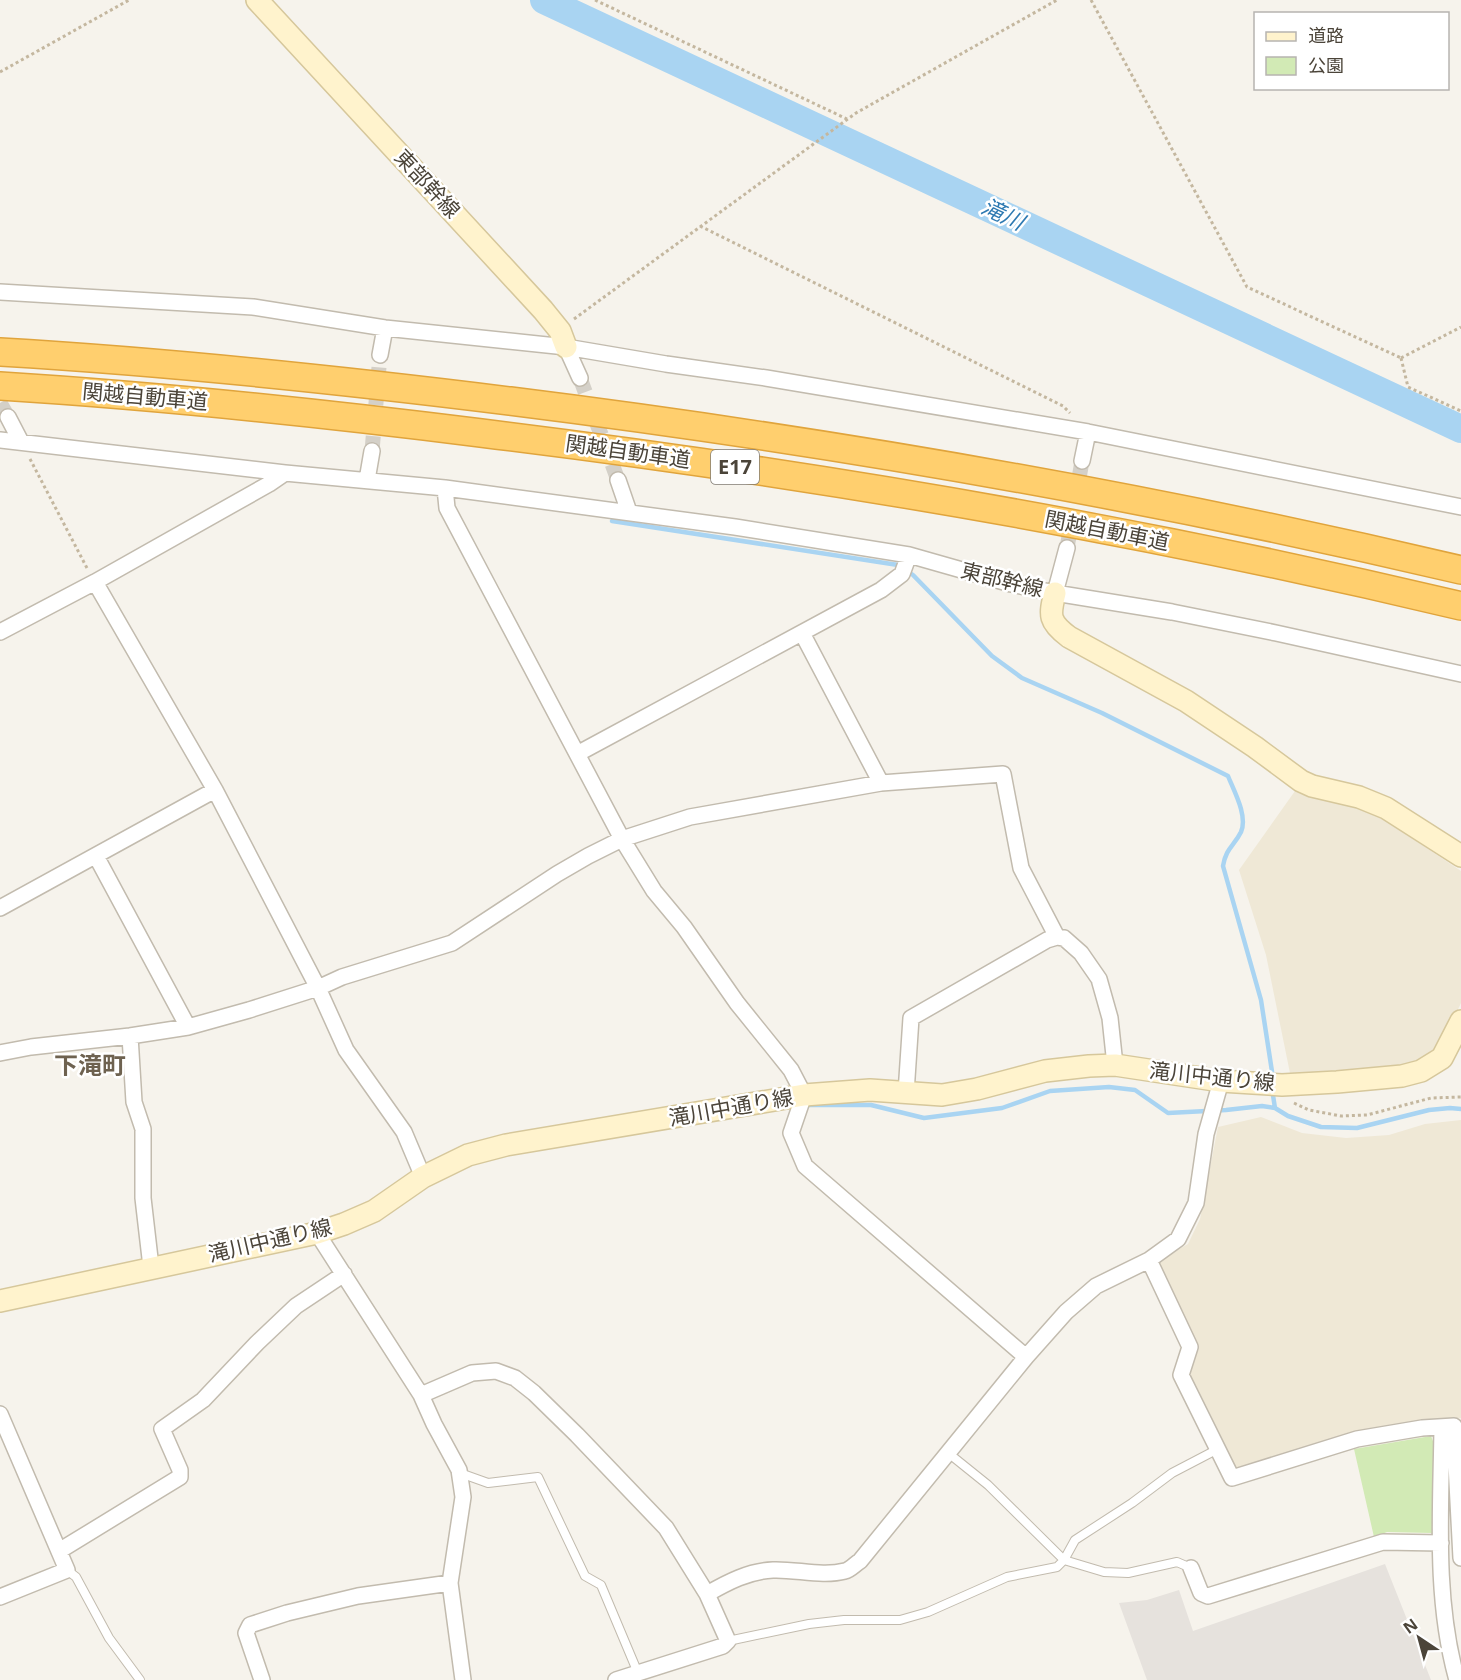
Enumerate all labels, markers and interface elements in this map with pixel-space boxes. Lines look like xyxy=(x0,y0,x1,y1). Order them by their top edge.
legend xyxy=(1254,12,1449,90)
text: 道路 xyxy=(1308,23,1344,47)
text: 公園 xyxy=(1308,53,1344,77)
street label: 東部幹線 xyxy=(389,143,467,224)
water label: 滝川 xyxy=(977,190,1032,237)
street label: 関越自動車道 xyxy=(81,377,209,415)
street label: 関越自動車道 xyxy=(564,428,692,474)
road number: E17 xyxy=(711,450,759,484)
street label: 関越自動車道 xyxy=(1043,504,1172,556)
street label: 東部幹線 xyxy=(958,555,1046,603)
district label: 下滝町 xyxy=(54,1048,126,1081)
street label: 滝川中通り線 xyxy=(1148,1055,1276,1097)
street label: 滝川中通り線 xyxy=(666,1082,795,1132)
street label: 滝川中通り線 xyxy=(205,1212,334,1268)
north arrow xyxy=(1389,1608,1449,1668)
text: N xyxy=(1398,1613,1422,1639)

